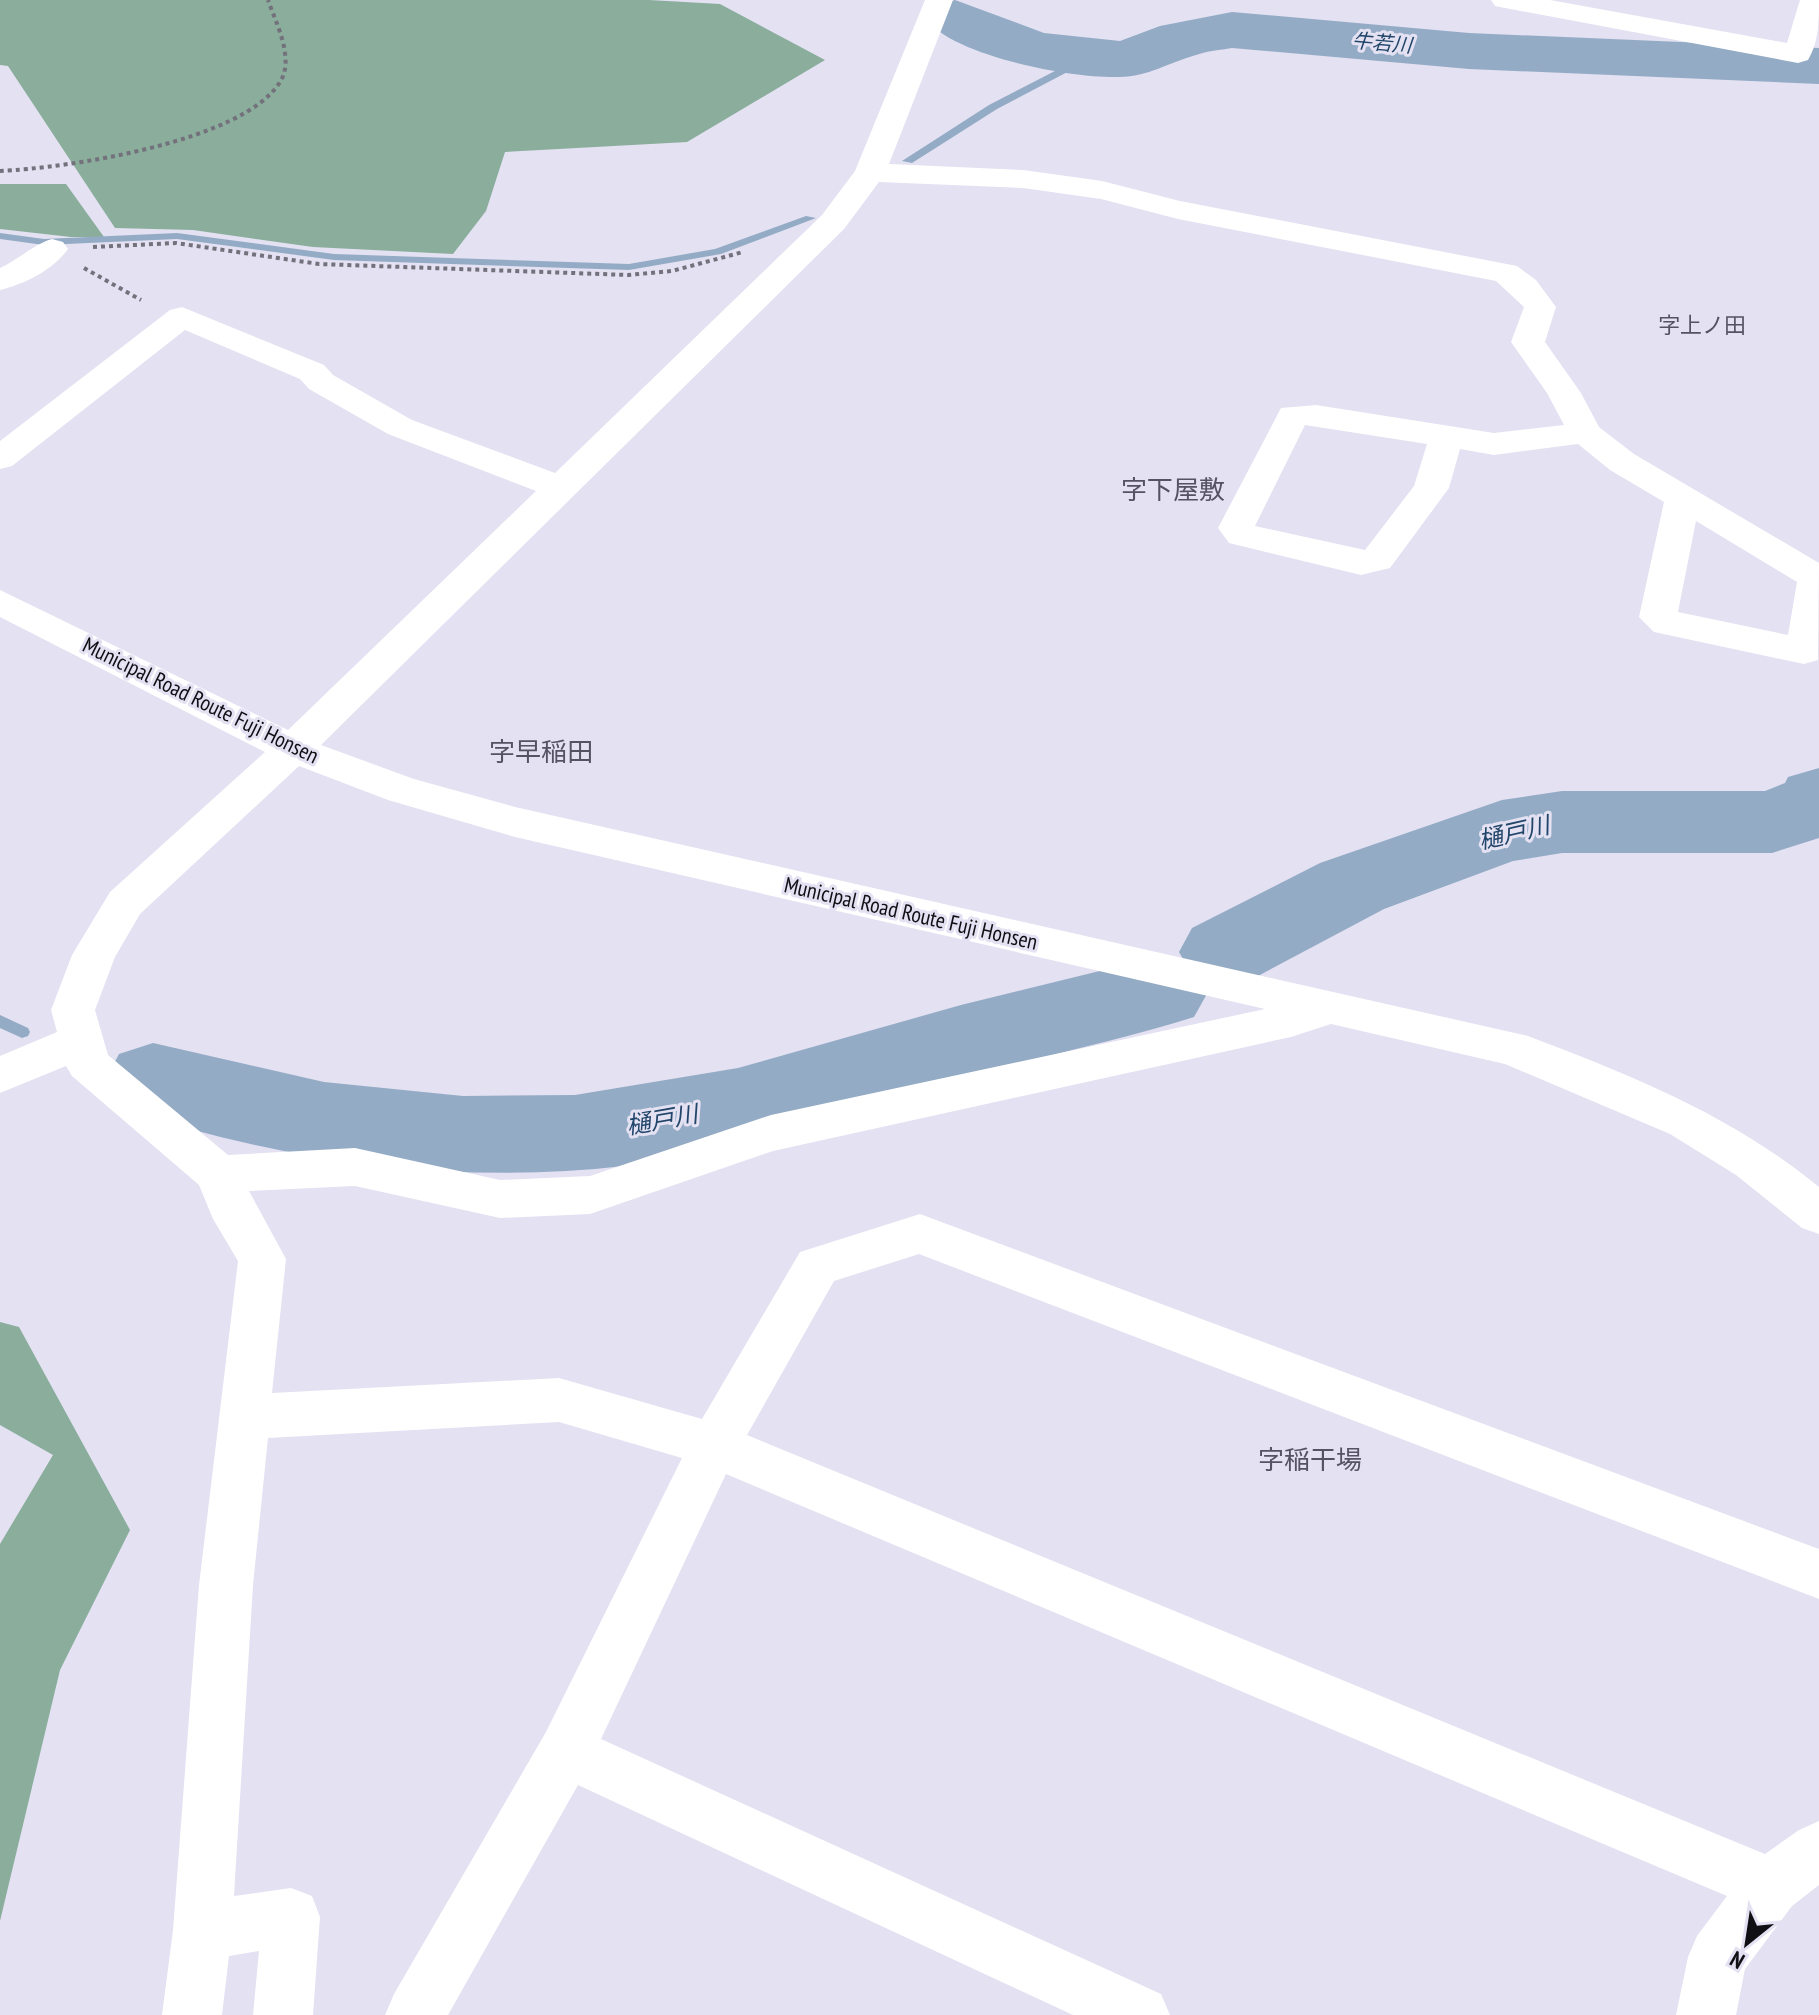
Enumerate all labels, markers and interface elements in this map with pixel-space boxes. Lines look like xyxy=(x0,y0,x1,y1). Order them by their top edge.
water label: 牛若川 xyxy=(1351,27,1415,59)
district label: 字上ノ田 xyxy=(1658,311,1746,339)
district label: 字下屋敷 xyxy=(1121,473,1225,506)
street label: Municipal Road Route Fuji Honsen xyxy=(78,631,324,769)
district label: 字早稲田 xyxy=(489,735,593,768)
water label: 樋戸川 xyxy=(1475,809,1555,856)
street label: Municipal Road Route Fuji Honsen xyxy=(782,870,1040,956)
water label: 樋戸川 xyxy=(624,1097,703,1141)
district label: 字稲干場 xyxy=(1258,1443,1362,1476)
north arrow xyxy=(1707,1903,1787,1983)
text: N xyxy=(1725,1945,1749,1975)

